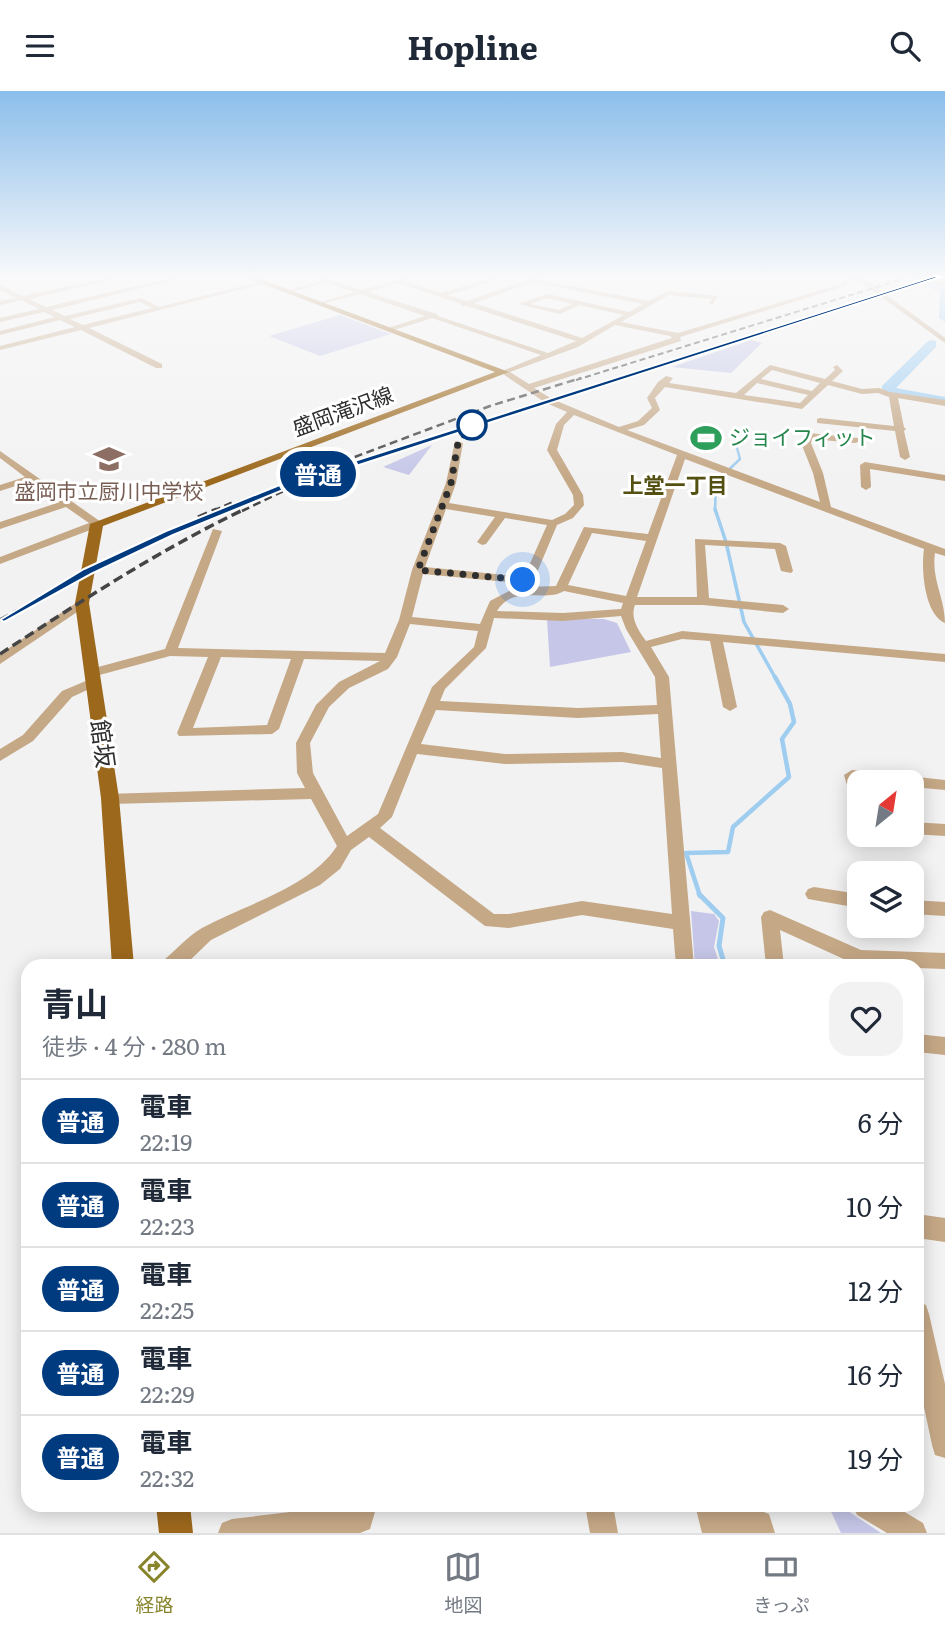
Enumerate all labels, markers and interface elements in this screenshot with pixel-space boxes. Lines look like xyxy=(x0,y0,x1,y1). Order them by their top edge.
text: Hopline xyxy=(407,22,538,70)
icon: menu xyxy=(21,27,59,65)
icon: search xyxy=(886,27,924,65)
street label: 盛岡滝沢線 xyxy=(288,377,397,442)
unlabelled marker xyxy=(457,410,487,440)
place label: ジョイフィット xyxy=(729,420,876,451)
sports icon: ジョイフィット xyxy=(689,421,723,455)
school or university icon: 盛岡市立厨川中学校 xyxy=(92,442,126,476)
line badge: 普通 xyxy=(286,451,350,497)
text: 普通 xyxy=(294,456,342,491)
district label: 上堂一丁目 xyxy=(623,468,728,499)
place label: 盛岡市立厨川中学校 xyxy=(15,474,204,505)
your location xyxy=(505,562,540,597)
street label: 館坂 xyxy=(84,717,125,770)
north arrow xyxy=(847,770,924,847)
map controls xyxy=(847,770,924,938)
button: layers xyxy=(847,861,924,938)
text: 青山 xyxy=(42,977,108,1026)
button: heart xyxy=(829,982,903,1056)
text: 徒歩 · 4 分 · 280 m xyxy=(42,1028,227,1062)
text: 電車 xyxy=(140,1085,192,1124)
text: 6 分 xyxy=(858,1102,903,1141)
text: 普通 xyxy=(57,1103,105,1138)
text: 22:19 xyxy=(140,1124,192,1158)
text: 電車 xyxy=(140,1169,192,1208)
text: 10 分 xyxy=(846,1186,903,1225)
text: 普通 xyxy=(57,1187,105,1222)
text: 22:23 xyxy=(140,1208,195,1242)
text: 電車 xyxy=(140,1253,192,1292)
text: 12 分 xyxy=(848,1270,903,1309)
text: 普通 xyxy=(57,1271,105,1306)
text: 22:25 xyxy=(140,1292,194,1326)
text: 電車 xyxy=(140,1337,192,1376)
text: 16 分 xyxy=(847,1354,903,1393)
text: 普通 xyxy=(57,1355,105,1390)
text: 22:29 xyxy=(140,1376,194,1410)
text: 電車 xyxy=(140,1421,192,1460)
text: 19 分 xyxy=(848,1438,903,1477)
text: 普通 xyxy=(57,1439,105,1474)
text: 22:32 xyxy=(140,1460,194,1494)
tab: 経路 xyxy=(135,1548,173,1618)
tab: 地図 xyxy=(444,1548,482,1618)
tab: きっぷ xyxy=(753,1548,810,1618)

